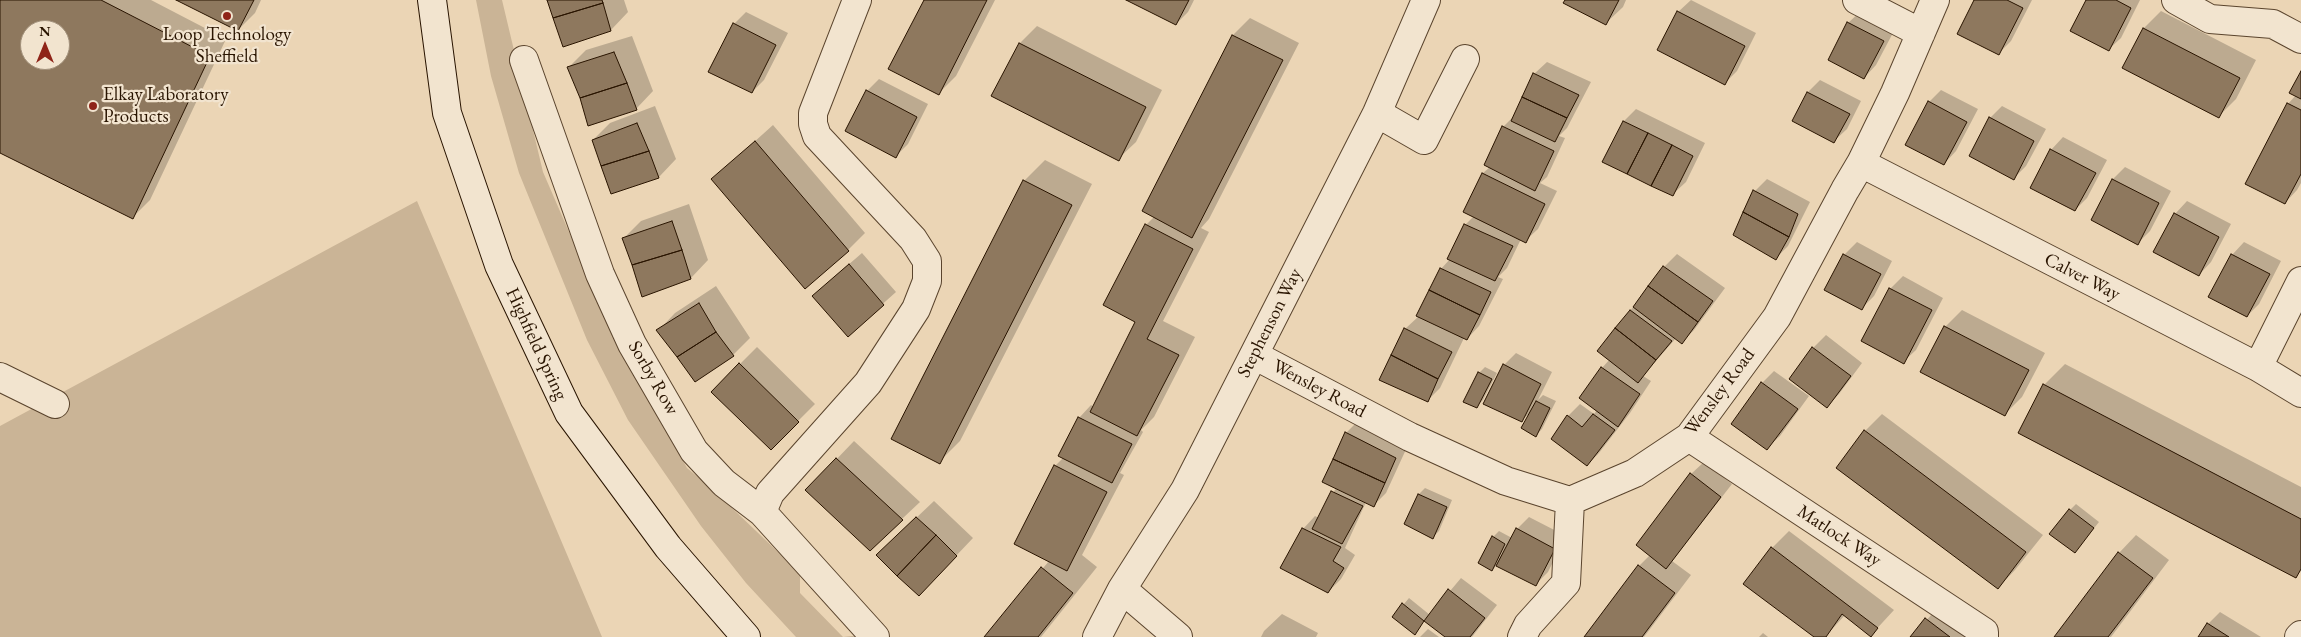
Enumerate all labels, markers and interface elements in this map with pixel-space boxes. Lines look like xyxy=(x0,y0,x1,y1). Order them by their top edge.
marker: Loop Technology Sheffield xyxy=(221,10,233,22)
north arrow xyxy=(20,20,70,70)
text: N xyxy=(39,22,51,40)
place label: Loop Technology Sheffield xyxy=(163,24,291,68)
place label: Elkay Laboratory Products xyxy=(103,84,229,128)
marker: Elkay Laboratory Products xyxy=(87,100,99,112)
street label: Calver Way xyxy=(2040,248,2124,306)
street label: Stephenson Way xyxy=(1233,265,1307,381)
street label: Highfield Spring xyxy=(500,284,572,404)
street label: Sorby Row xyxy=(623,337,683,419)
street label: Wensley Road xyxy=(1680,344,1760,440)
street label: Wensley Road xyxy=(1268,355,1370,423)
street label: Matlock Way xyxy=(1793,500,1885,572)

